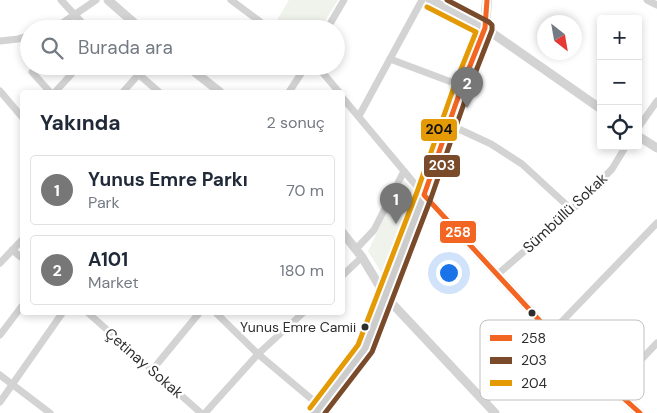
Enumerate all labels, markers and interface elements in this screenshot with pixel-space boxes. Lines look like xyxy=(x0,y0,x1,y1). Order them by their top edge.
north arrow xyxy=(537,15,582,60)
map controls xyxy=(597,15,642,150)
button: + xyxy=(597,15,642,60)
search box xyxy=(20,20,345,75)
icon: search xyxy=(38,34,66,62)
text: Burada ara xyxy=(78,35,173,60)
button: − xyxy=(597,60,642,105)
pin: 2 xyxy=(451,67,483,108)
button: locate xyxy=(597,105,642,150)
text: Yakında xyxy=(40,109,121,137)
text: 2 sonuç xyxy=(267,112,325,133)
line badge: 204 xyxy=(420,118,458,142)
text: 204 xyxy=(426,120,452,138)
line badge: 203 xyxy=(423,154,461,178)
text: 203 xyxy=(429,156,455,174)
text: Yunus Emre Parkı xyxy=(88,167,248,192)
street label: Sümbüllü Sokak xyxy=(518,168,612,257)
text: 1 xyxy=(54,180,60,201)
text: 70 m xyxy=(286,180,324,201)
pin: 1 xyxy=(380,183,412,224)
text: Park xyxy=(88,192,120,213)
line badge: 258 xyxy=(439,220,477,244)
text: 258 xyxy=(445,223,471,241)
text: A101 xyxy=(88,247,128,272)
text: 2 xyxy=(52,260,62,281)
text: 180 m xyxy=(280,260,324,281)
your location xyxy=(436,260,462,286)
text: Market xyxy=(88,272,139,293)
unlabelled marker xyxy=(527,308,537,318)
place label: Yunus Emre Camii xyxy=(240,318,356,336)
legend xyxy=(480,320,644,400)
marker: Yunus Emre Camii xyxy=(360,322,370,332)
street label: Çetinay Sokak xyxy=(100,323,188,403)
text: 258 xyxy=(521,329,546,347)
text: 203 xyxy=(521,351,547,369)
text: 204 xyxy=(521,374,547,392)

